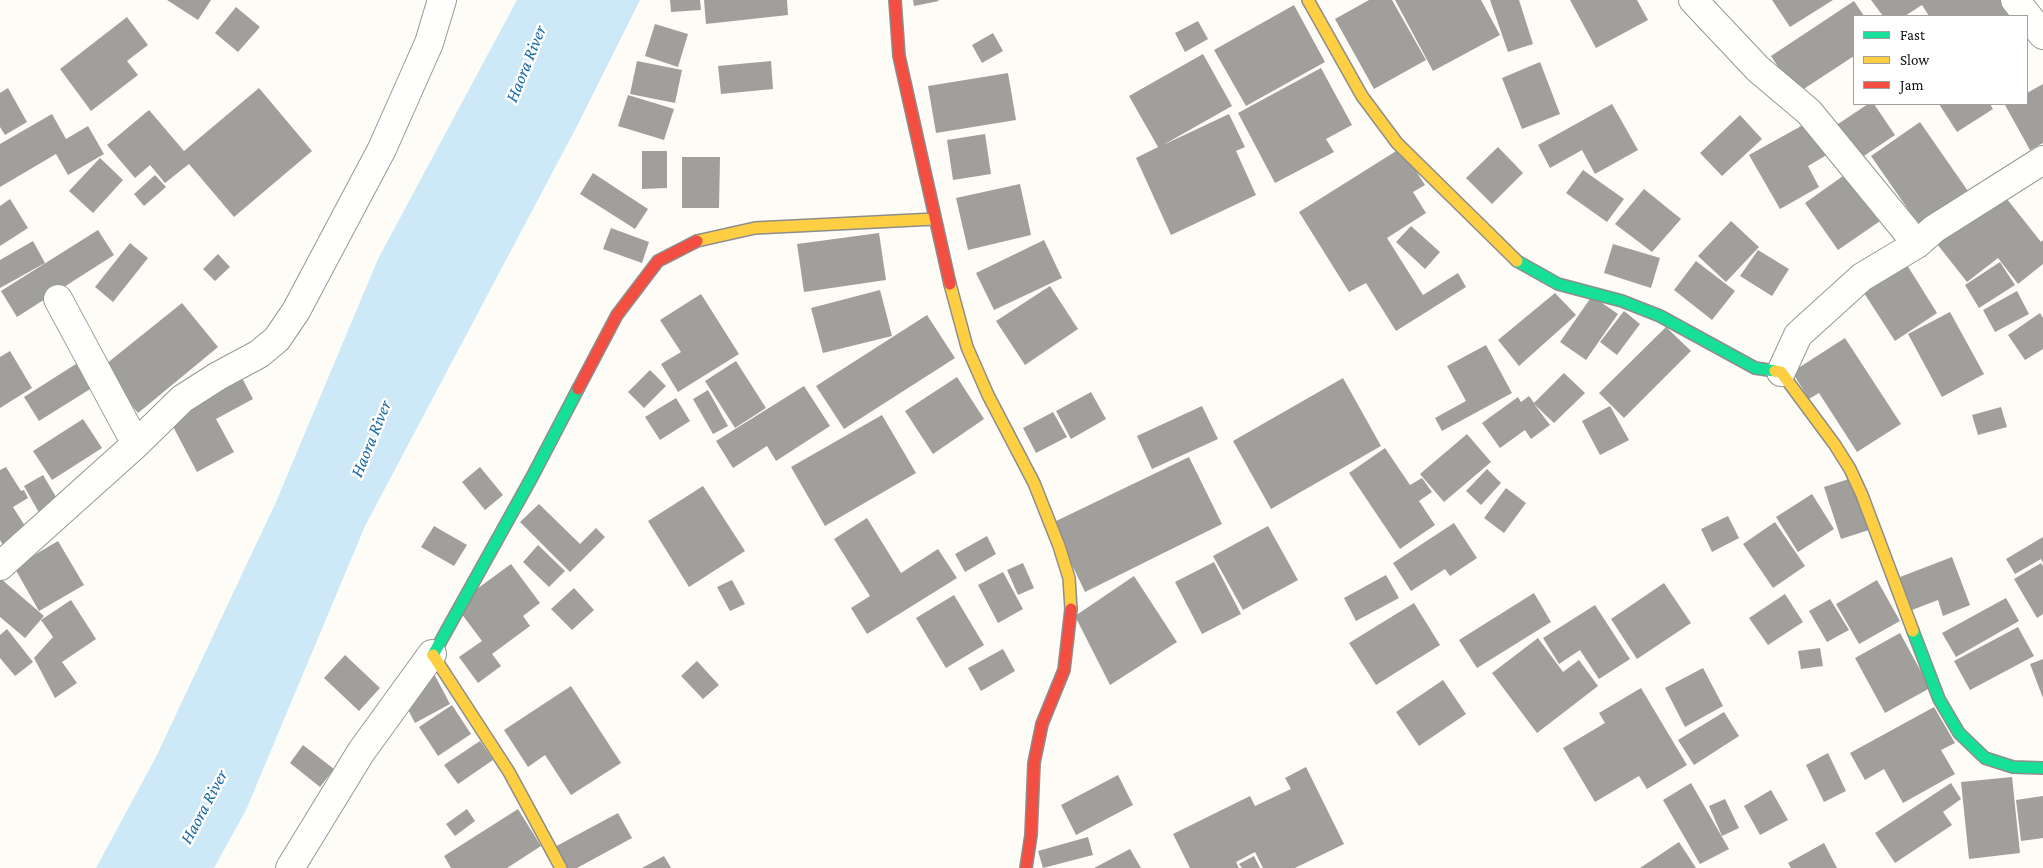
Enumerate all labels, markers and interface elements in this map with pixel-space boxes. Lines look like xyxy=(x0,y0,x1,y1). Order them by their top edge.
legend xyxy=(1853,15,2028,105)
water label: Haora River xyxy=(501,22,551,106)
text: Fast xyxy=(1900,27,1925,43)
text: Slow xyxy=(1900,52,1929,68)
text: Jam xyxy=(1900,77,1923,93)
water label: Haora River xyxy=(346,397,396,481)
water label: Haora River xyxy=(175,766,233,848)

